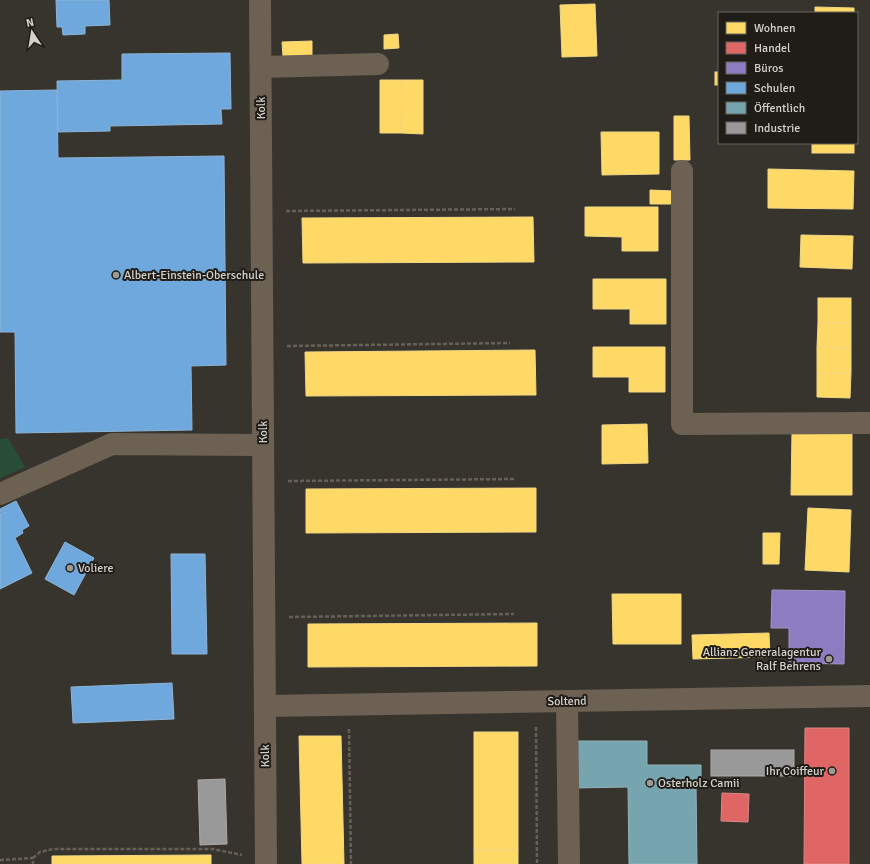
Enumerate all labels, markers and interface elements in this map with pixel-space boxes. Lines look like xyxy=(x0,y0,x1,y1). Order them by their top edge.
north arrow xyxy=(12,12,52,52)
legend xyxy=(718,12,858,144)
text: N xyxy=(25,16,35,30)
text: Wohnen xyxy=(754,21,796,36)
text: Handel xyxy=(754,41,791,56)
text: Büros xyxy=(754,61,784,76)
text: Schulen xyxy=(754,81,795,96)
street label: Kolk xyxy=(254,97,269,119)
text: Öffentlich xyxy=(754,101,805,116)
text: Industrie xyxy=(754,121,800,136)
place label: Albert-Einstein-Oberschule xyxy=(124,268,264,283)
marker: Albert-Einstein-Oberschule xyxy=(111,270,121,280)
street label: Kolk xyxy=(256,421,271,443)
place label: Voliere xyxy=(78,561,113,576)
marker: Voliere xyxy=(65,563,75,573)
place label: Allianz Generalagentur Ralf Behrens xyxy=(703,645,822,674)
marker: Allianz Generalagentur Ralf Behrens xyxy=(824,654,834,664)
street label: Soltend xyxy=(547,694,587,709)
street label: Kolk xyxy=(258,744,273,767)
place label: Ihr Coiffeur xyxy=(766,764,825,779)
marker: Ihr Coiffeur xyxy=(827,766,837,776)
place label: Osterholz Camii xyxy=(658,776,739,791)
marker: Osterholz Camii xyxy=(645,778,655,788)

